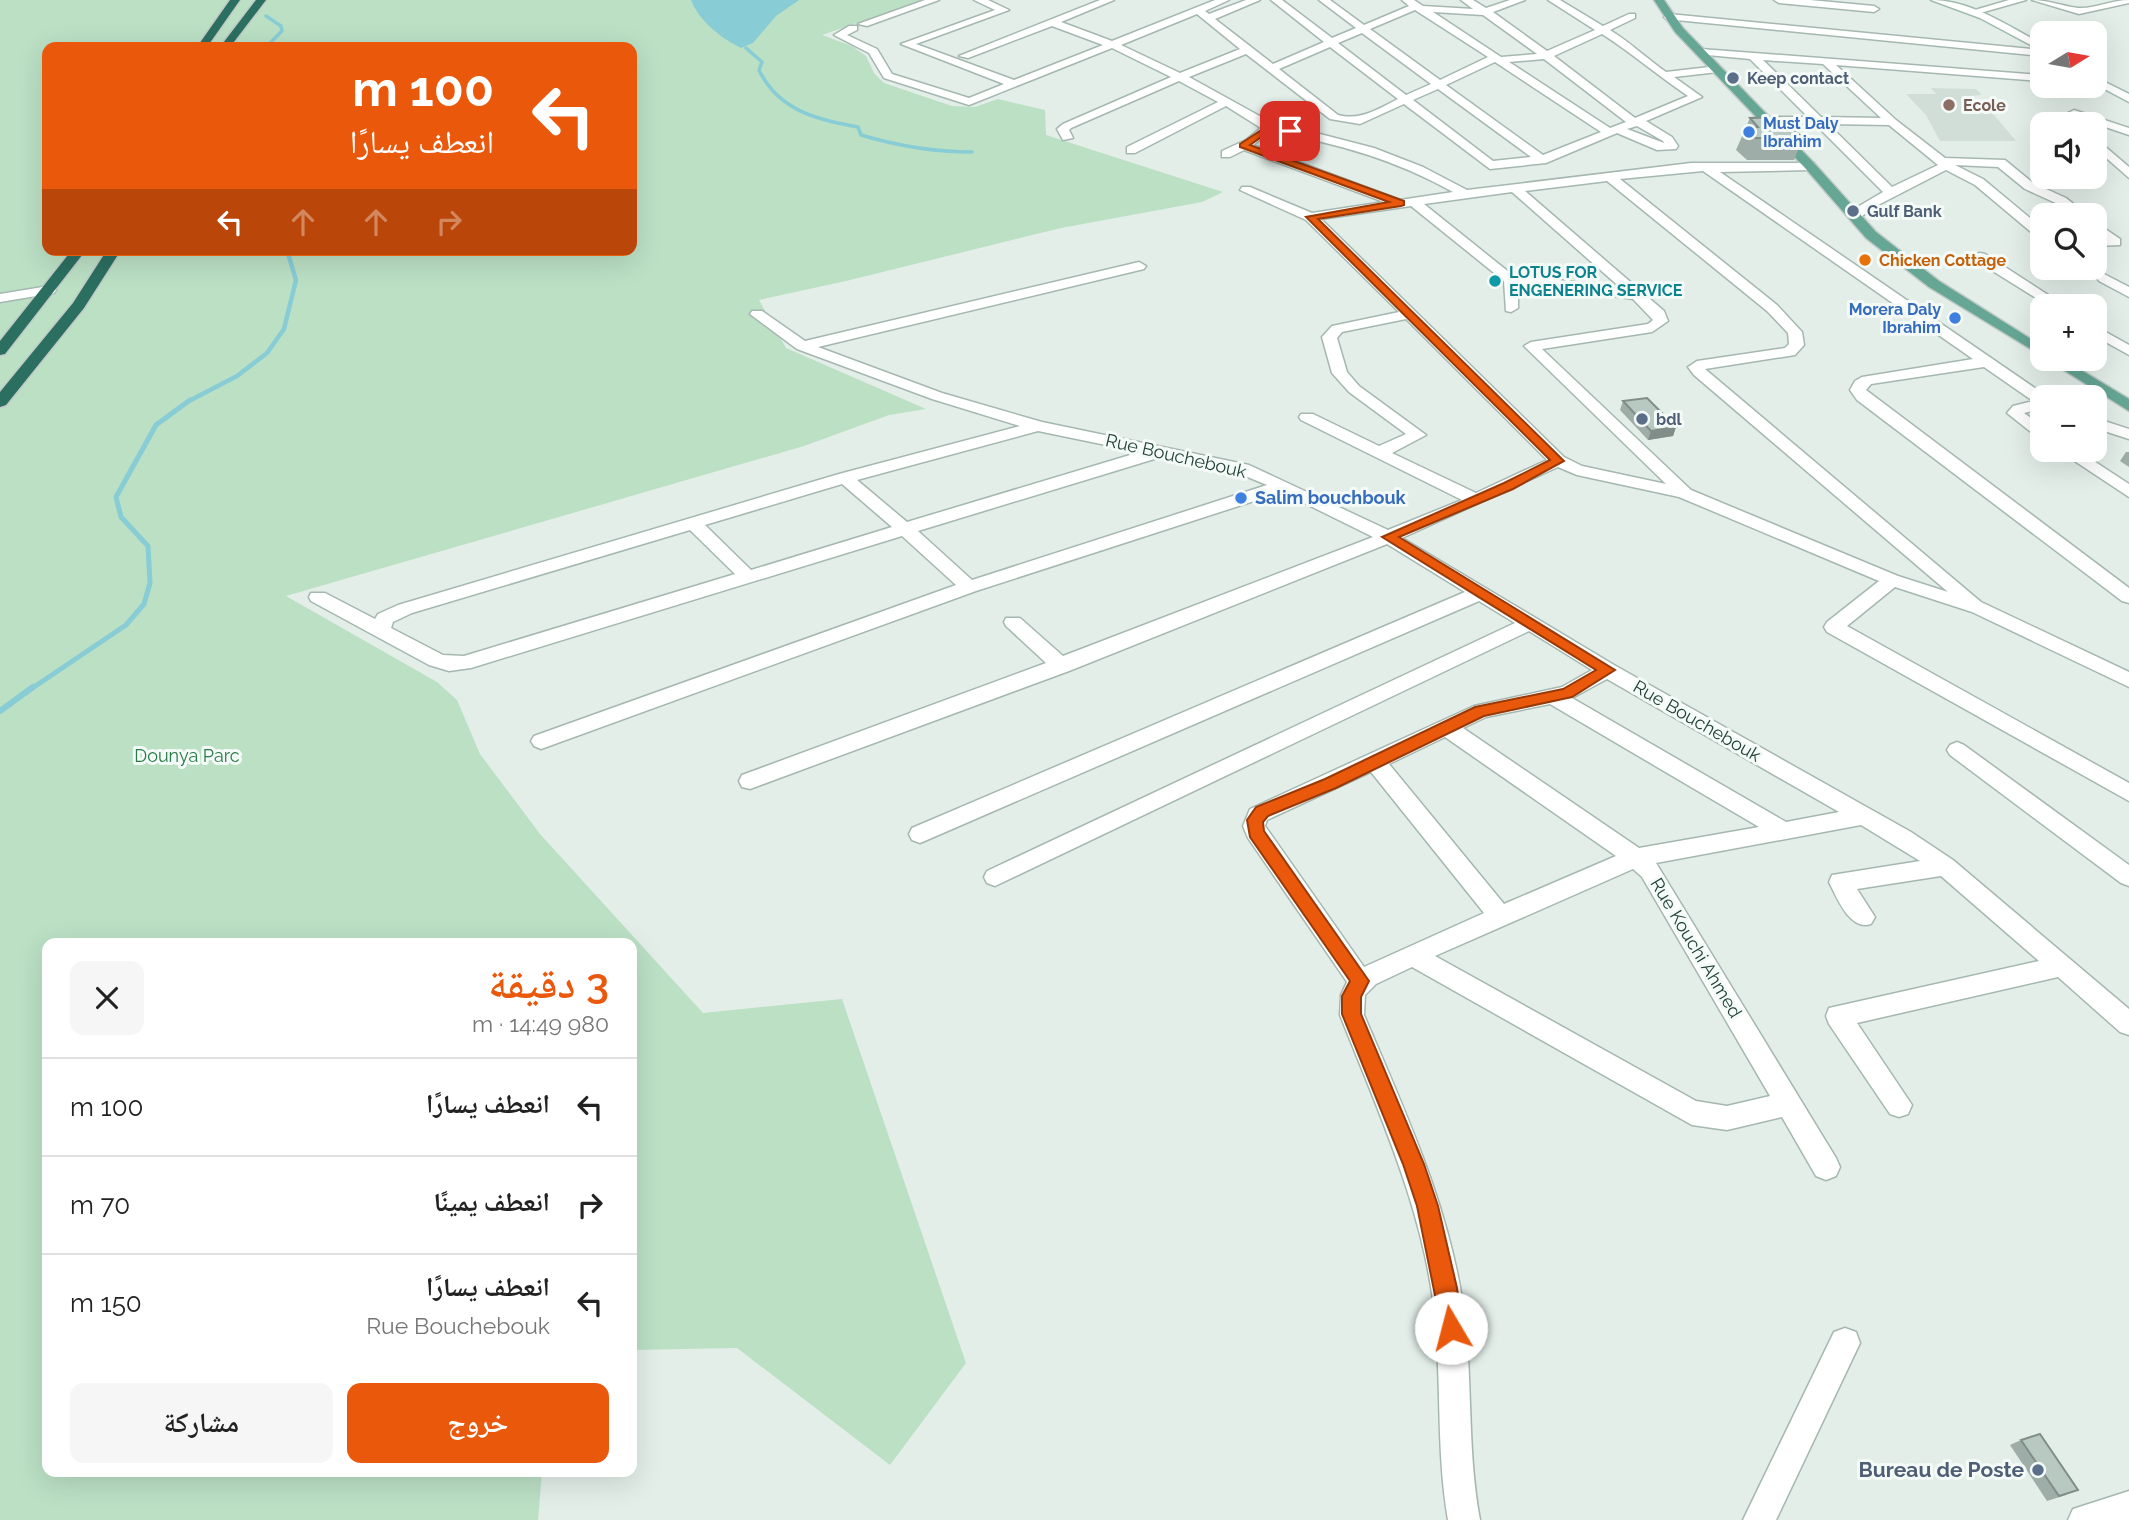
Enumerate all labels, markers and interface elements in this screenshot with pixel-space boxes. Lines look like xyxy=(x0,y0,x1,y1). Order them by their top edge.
north arrow xyxy=(2030,21,2107,98)
map controls xyxy=(2030,21,2107,462)
text: 100 m xyxy=(352,60,494,117)
place label: Keep contact xyxy=(1747,69,1849,88)
icon: left xyxy=(518,70,609,161)
marker: Keep contact xyxy=(1725,70,1741,86)
place label: Ecole xyxy=(1963,96,2006,115)
marker: Ecole xyxy=(1941,97,1957,113)
pin xyxy=(1260,101,1320,161)
icon: arrive xyxy=(1271,112,1309,150)
button: sound xyxy=(2030,112,2107,189)
place label: Must Daly Ibrahim xyxy=(1763,114,1839,151)
text: انعطف يسارًا xyxy=(350,123,494,160)
marker: Must Daly Ibrahim xyxy=(1741,124,1757,140)
place label: Gulf Bank xyxy=(1867,202,1942,221)
icon: left xyxy=(211,203,249,241)
icon: ahead xyxy=(284,203,322,241)
icon: ahead xyxy=(357,203,395,241)
icon: right xyxy=(430,203,468,241)
marker: Gulf Bank xyxy=(1845,203,1861,219)
button: search xyxy=(2030,203,2107,280)
place label: Chicken Cottage xyxy=(1879,251,2006,270)
marker: Chicken Cottage xyxy=(1857,252,1873,268)
place label: LOTUS FOR ENGENERING SERVICE xyxy=(1509,263,1683,300)
marker: LOTUS FOR ENGENERING SERVICE xyxy=(1487,273,1503,289)
button: + xyxy=(2030,294,2107,371)
place label: Morera Daly Ibrahim xyxy=(1849,300,1941,337)
marker: Morera Daly Ibrahim xyxy=(1947,310,1963,326)
button: − xyxy=(2030,385,2107,462)
place label: bdl xyxy=(1656,410,1682,429)
marker: bdl xyxy=(1634,411,1650,427)
street label: Rue Bouchebouk xyxy=(1104,429,1249,482)
place label: Salim bouchbouk xyxy=(1255,487,1407,508)
marker: Salim bouchbouk xyxy=(1233,490,1249,506)
street label: Rue Bouchebouk xyxy=(1630,676,1765,766)
park label: Dounya Parc xyxy=(134,745,240,766)
street label: Rue Kouchi Ahmed xyxy=(1646,874,1746,1021)
text: 3 دقيقة xyxy=(488,959,609,1008)
button: close xyxy=(70,961,144,1035)
text: 980 m · 14:49 xyxy=(472,1010,609,1037)
icon: left xyxy=(571,1088,609,1126)
text: انعطف يسارًا xyxy=(426,1089,550,1119)
text: 100 m xyxy=(70,1092,144,1122)
icon: right xyxy=(571,1186,609,1224)
text: انعطف يمينًا xyxy=(433,1187,550,1217)
text: 70 m xyxy=(70,1190,130,1220)
text: انعطف يسارًا xyxy=(426,1272,550,1302)
icon: left xyxy=(571,1284,609,1322)
text: 150 m xyxy=(70,1288,142,1318)
position arrow xyxy=(1414,1291,1488,1365)
text: Rue Bouchebouk xyxy=(366,1312,550,1339)
button: مشاركة xyxy=(70,1383,333,1463)
button: خروج xyxy=(347,1383,609,1463)
place label: Bureau de Poste xyxy=(1859,1457,2024,1482)
marker: Bureau de Poste xyxy=(2030,1462,2046,1478)

